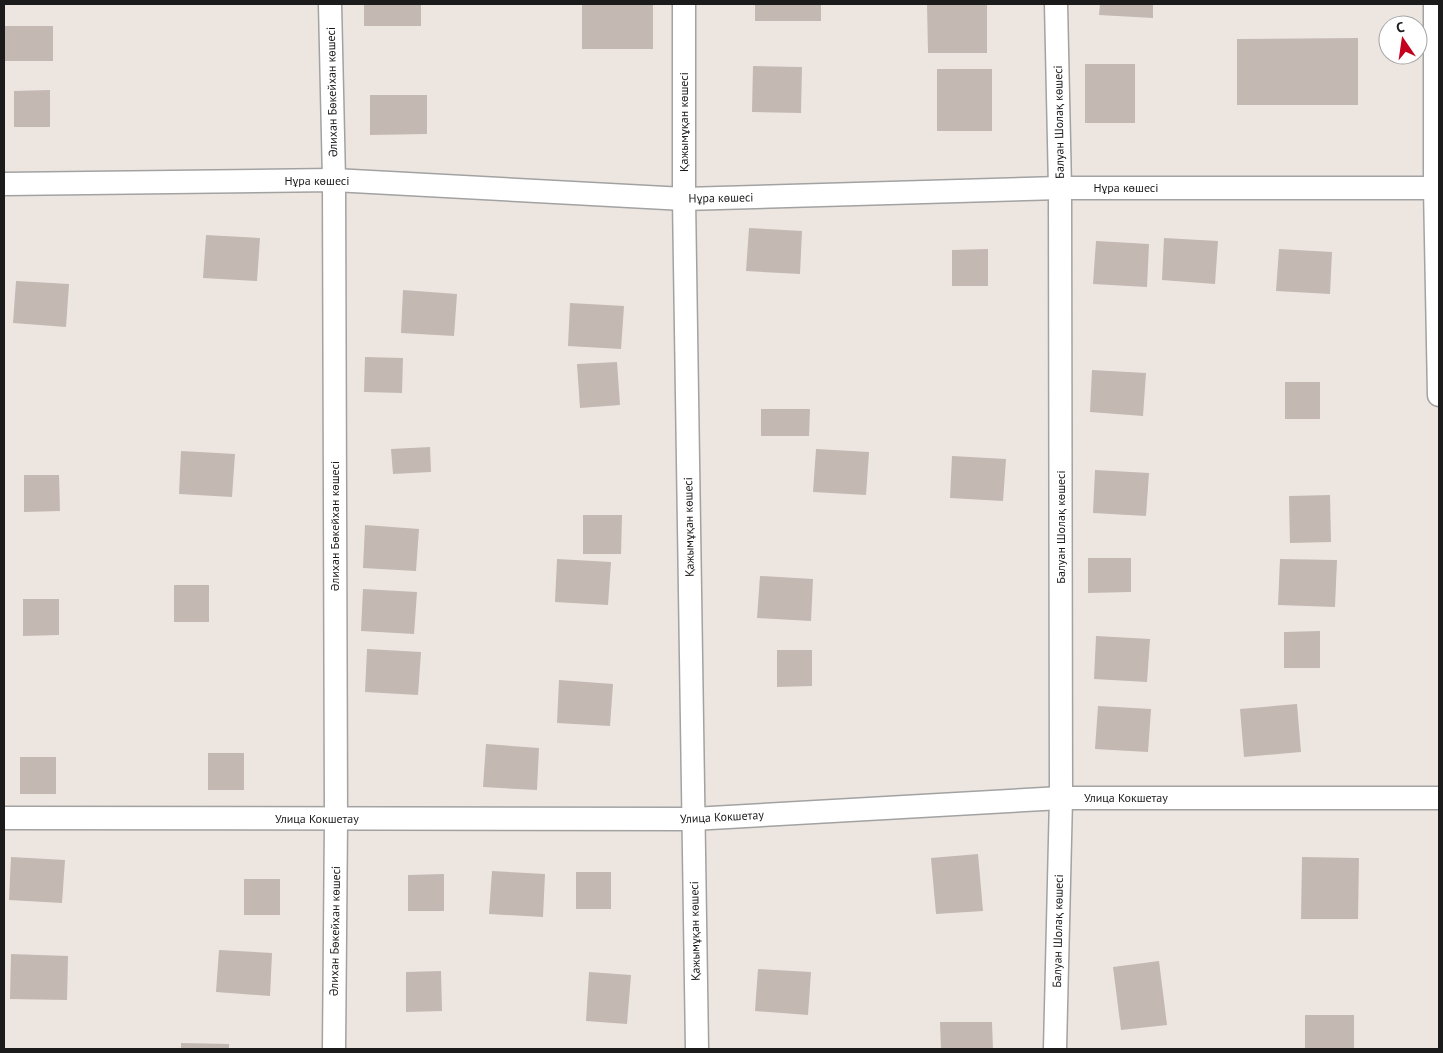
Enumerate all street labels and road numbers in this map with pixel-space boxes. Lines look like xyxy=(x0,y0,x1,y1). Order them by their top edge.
street label: Әлихан Бөкейхан көшесі xyxy=(323,27,340,157)
street label: Балуан Шолақ көшесі xyxy=(1050,65,1067,179)
street label: Қажымұқан көшесі xyxy=(676,72,691,172)
street label: Нұра көшесі xyxy=(285,173,349,188)
street label: Нұра көшесі xyxy=(1094,180,1158,195)
street label: Нұра көшесі xyxy=(688,189,754,206)
street label: Әлихан Бөкейхан көшесі xyxy=(327,461,342,591)
street label: Балуан Шолақ көшесі xyxy=(1053,470,1068,584)
street label: Қажымұқан көшесі xyxy=(680,477,697,577)
street label: Улица Кокшетау xyxy=(1084,790,1168,805)
street label: Улица Кокшетау xyxy=(680,807,765,826)
street label: Улица Кокшетау xyxy=(275,811,359,826)
street label: Әлихан Бөкейхан көшесі xyxy=(326,866,343,996)
street label: Балуан Шолақ көшесі xyxy=(1049,874,1066,988)
street label: Қажымұқан көшесі xyxy=(686,881,703,981)

